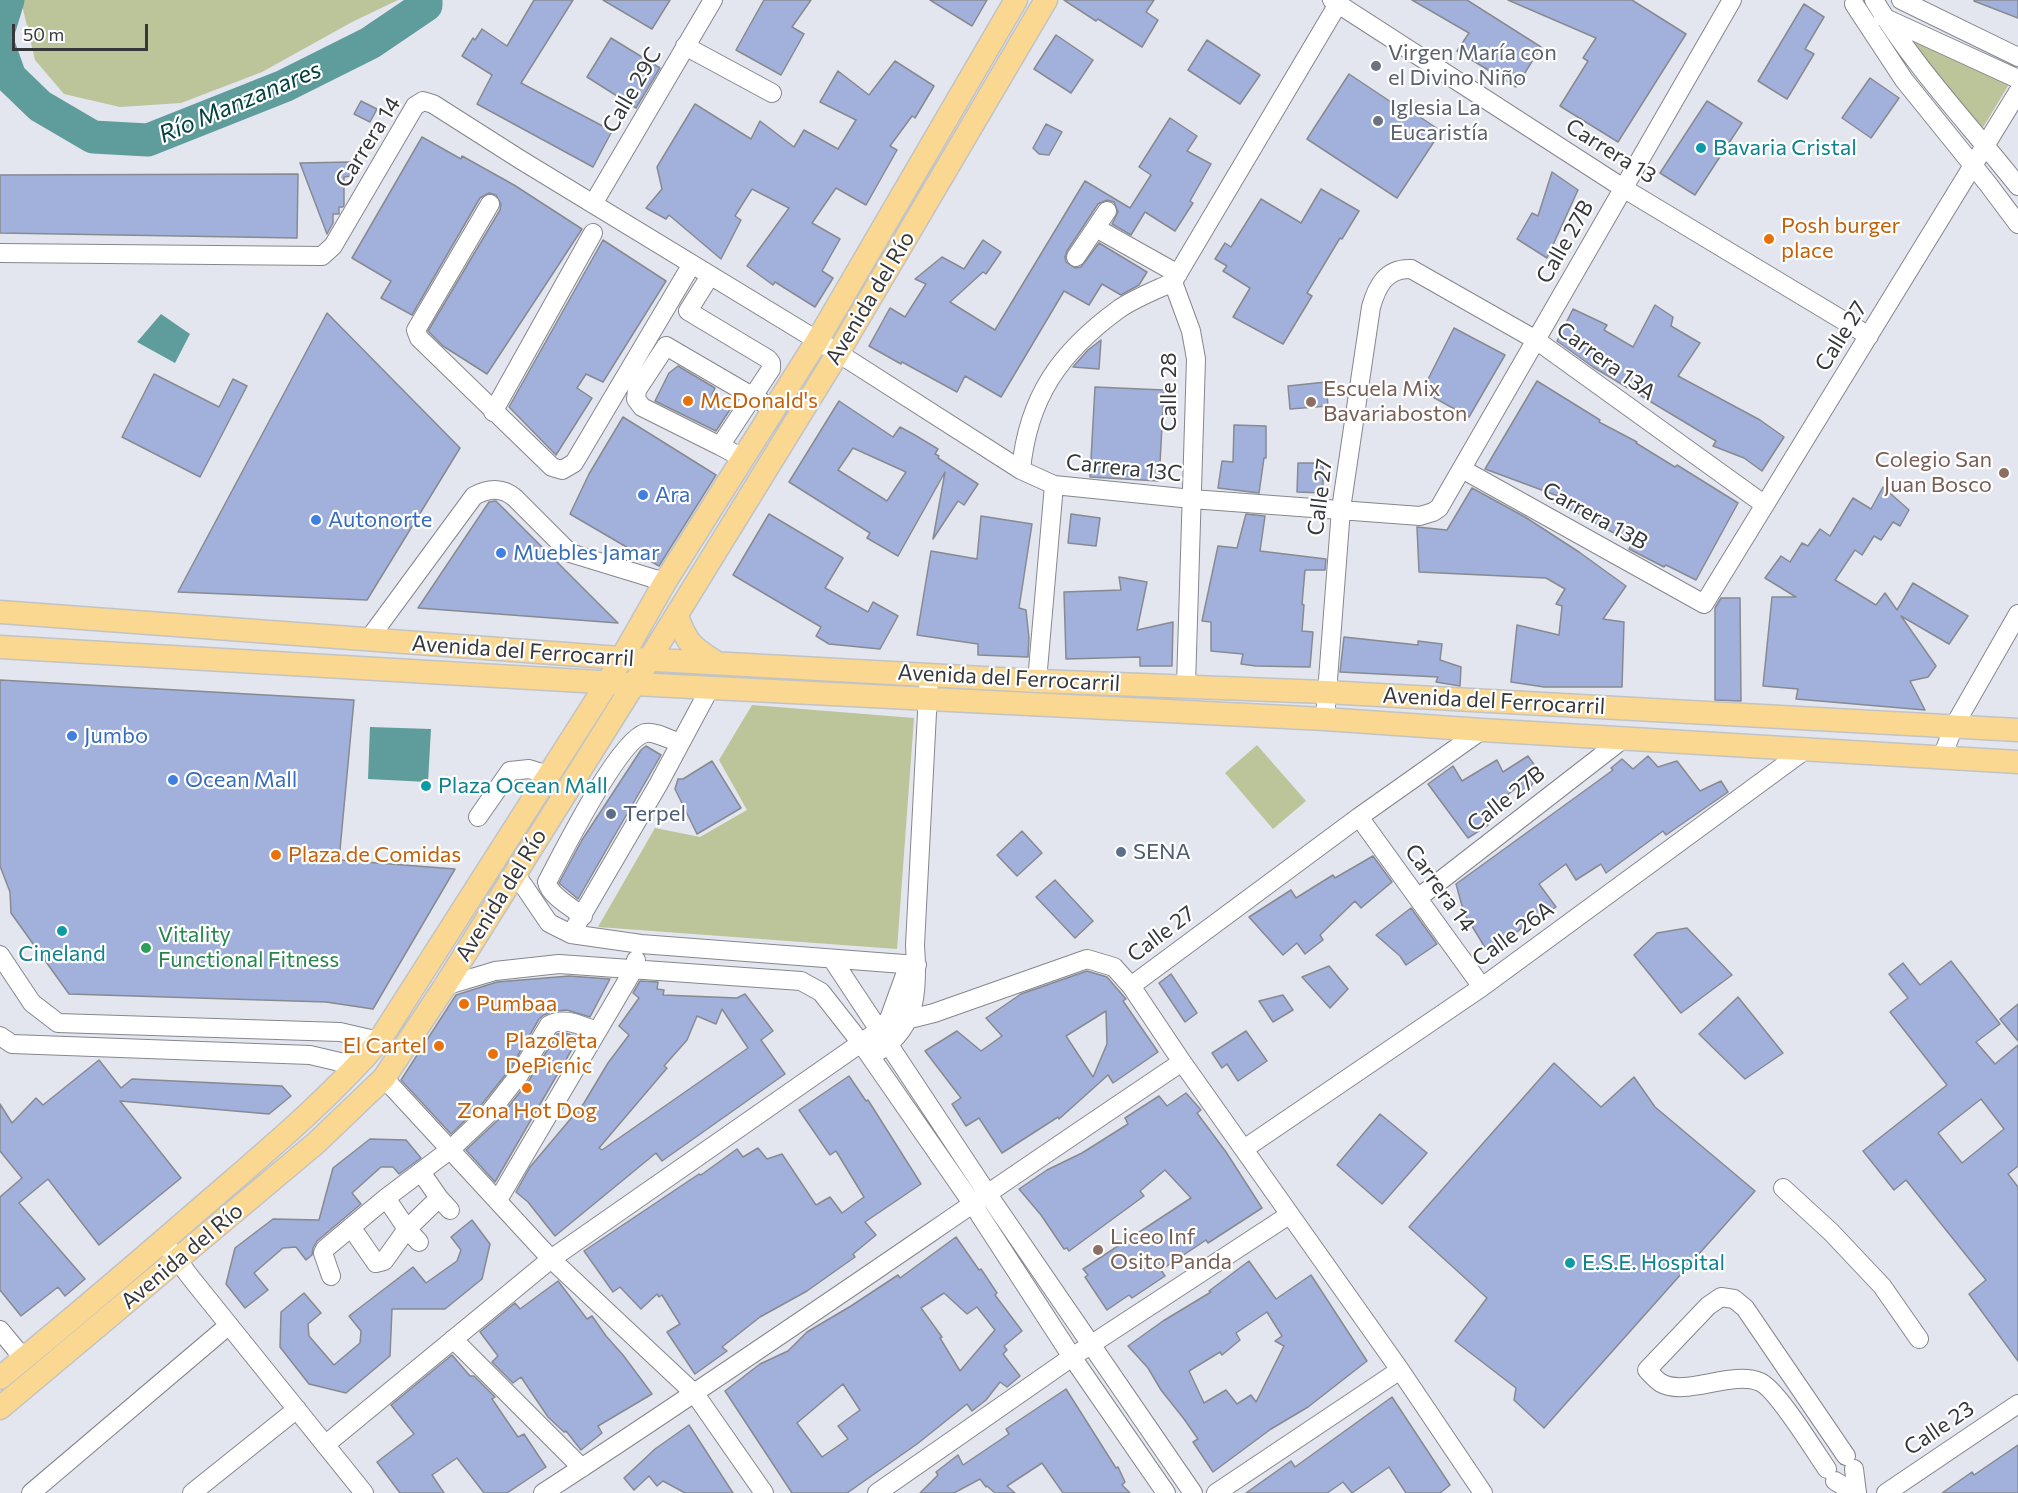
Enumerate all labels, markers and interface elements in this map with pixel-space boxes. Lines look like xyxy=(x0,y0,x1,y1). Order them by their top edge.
scale bar xyxy=(15,12,152,50)
text: 50 m xyxy=(23,23,64,45)
place label: Virgen María con el Divino Niño xyxy=(1388,40,1557,92)
street label: Calle 29C xyxy=(597,43,667,137)
water label: Río Manzanares xyxy=(154,55,326,149)
marker: Virgen María con el Divino Niño xyxy=(1369,59,1383,73)
street label: Carrera 14 xyxy=(330,92,406,192)
place label: Iglesia La Eucaristía xyxy=(1390,95,1488,146)
street label: Carrera 13 xyxy=(1561,113,1661,189)
marker: Iglesia La Eucaristía xyxy=(1371,114,1385,128)
place label: Bavaria Cristal xyxy=(1713,135,1857,161)
marker: Bavaria Cristal xyxy=(1694,141,1708,155)
street label: Calle 27B xyxy=(1531,196,1599,288)
place label: Posh burger place xyxy=(1781,213,1900,264)
street label: Avenida del Río xyxy=(820,226,920,370)
marker: Posh burger place xyxy=(1762,232,1776,246)
street label: Calle 27 xyxy=(1809,296,1873,376)
street label: Carrera 13A xyxy=(1551,316,1661,406)
street label: Calle 28 xyxy=(1156,352,1182,432)
place label: Escuela Mix Bavariaboston xyxy=(1323,376,1467,428)
place label: McDonald's xyxy=(700,388,818,414)
marker: McDonald's xyxy=(681,394,695,408)
marker: Escuela Mix Bavariaboston xyxy=(1304,395,1318,409)
place label: Colegio San Juan Bosco xyxy=(1875,447,1992,499)
street label: Carrera 13C xyxy=(1065,449,1183,487)
street label: Calle 27 xyxy=(1302,457,1338,537)
marker: Colegio San Juan Bosco xyxy=(1997,466,2011,480)
street label: Carrera 13B xyxy=(1538,476,1652,556)
place label: Ara xyxy=(655,482,690,508)
marker: Ara xyxy=(636,488,650,502)
place label: Autonorte xyxy=(328,507,432,533)
marker: Autonorte xyxy=(309,513,323,527)
place label: Muebles Jamar xyxy=(513,540,660,566)
marker: Muebles Jamar xyxy=(494,546,508,560)
street label: Avenida del Ferrocarril xyxy=(411,630,635,672)
street label: Avenida del Ferrocarril xyxy=(897,659,1121,697)
street label: Avenida del Ferrocarril xyxy=(1382,682,1606,720)
place label: Jumbo xyxy=(84,723,148,749)
marker: Jumbo xyxy=(65,729,79,743)
street label: Calle 27B xyxy=(1462,760,1550,838)
place label: Ocean Mall xyxy=(185,767,297,793)
marker: Ocean Mall xyxy=(166,773,180,787)
place label: Plaza Ocean Mall xyxy=(438,773,608,799)
marker: Plaza Ocean Mall xyxy=(419,779,433,793)
place label: Terpel xyxy=(623,801,686,827)
marker: Terpel xyxy=(604,807,618,821)
street label: Avenida del Río xyxy=(450,824,552,966)
place label: SENA xyxy=(1133,839,1191,865)
street label: Carrera 14 xyxy=(1399,839,1481,937)
place label: Plaza de Comidas xyxy=(288,842,461,868)
marker: SENA xyxy=(1114,845,1128,859)
marker: Plaza de Comidas xyxy=(269,848,283,862)
street label: Calle 26A xyxy=(1467,896,1559,972)
street label: Calle 27 xyxy=(1122,900,1200,968)
place label: Vitality Functional Fitness xyxy=(158,922,339,974)
marker: Cineland xyxy=(55,924,69,938)
place label: Cineland xyxy=(18,941,106,967)
marker: Vitality Functional Fitness xyxy=(139,941,153,955)
place label: Pumbaa xyxy=(476,991,557,1017)
marker: Pumbaa xyxy=(457,997,471,1011)
place label: Plazoleta DePicnic xyxy=(505,1028,598,1080)
place label: El Cartel xyxy=(343,1033,427,1059)
marker: El Cartel xyxy=(432,1039,446,1053)
marker: Plazoleta DePicnic xyxy=(486,1047,500,1061)
marker: Zona Hot Dog xyxy=(520,1081,534,1095)
place label: Zona Hot Dog xyxy=(457,1098,597,1124)
street label: Avenida del Río xyxy=(116,1197,248,1315)
place label: Liceo Inf Osito Panda xyxy=(1110,1224,1232,1276)
marker: Liceo Inf Osito Panda xyxy=(1091,1243,1105,1257)
place label: E.S.E. Hospital xyxy=(1582,1250,1725,1276)
marker: E.S.E. Hospital xyxy=(1563,1256,1577,1270)
street label: Calle 23 xyxy=(1899,1395,1979,1461)

